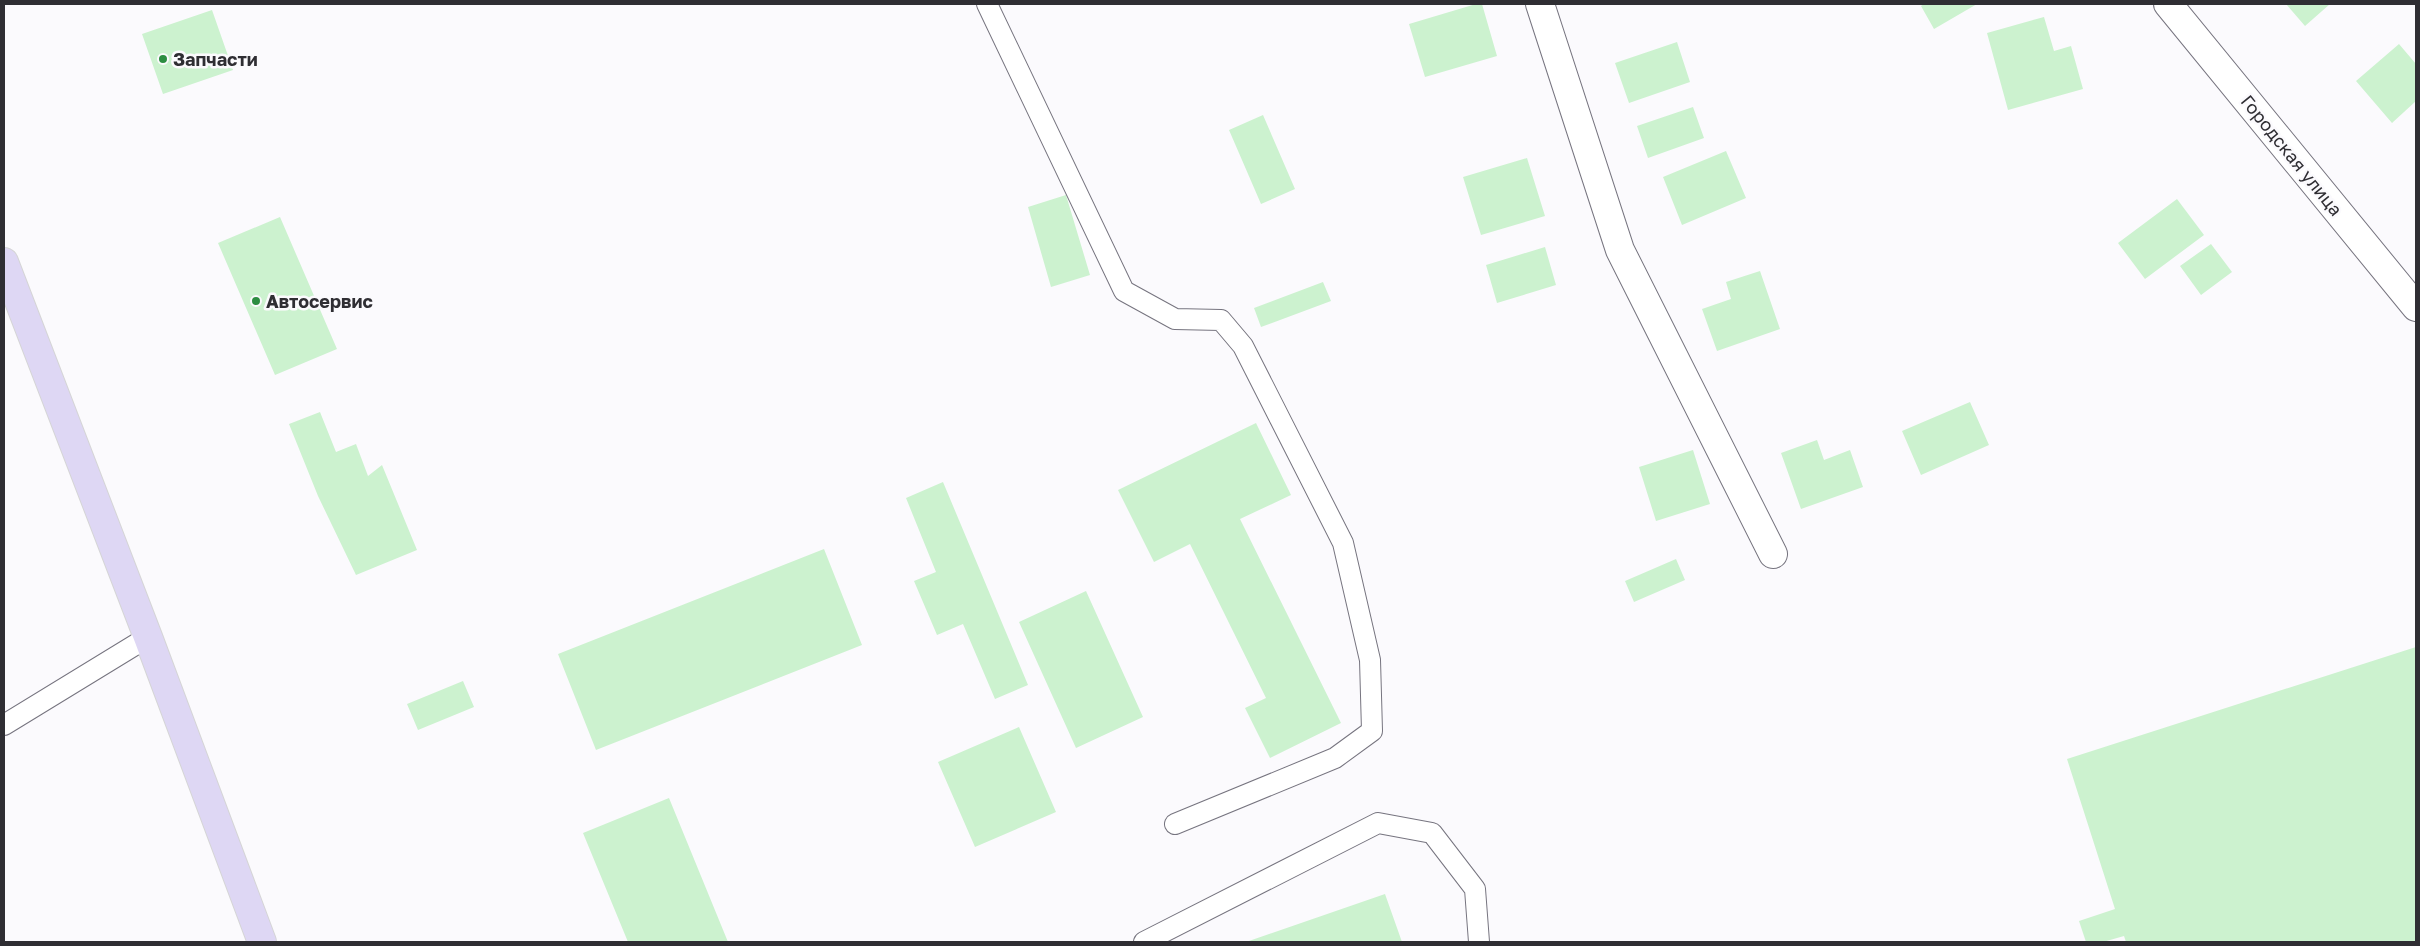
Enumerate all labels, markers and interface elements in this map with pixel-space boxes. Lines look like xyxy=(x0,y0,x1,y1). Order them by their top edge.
place label: Запчасти xyxy=(173,48,258,70)
marker: Запчасти xyxy=(157,53,169,65)
street label: Городская улица xyxy=(2237,90,2347,220)
place label: Автосервис xyxy=(266,290,373,312)
marker: Автосервис xyxy=(250,295,262,307)

